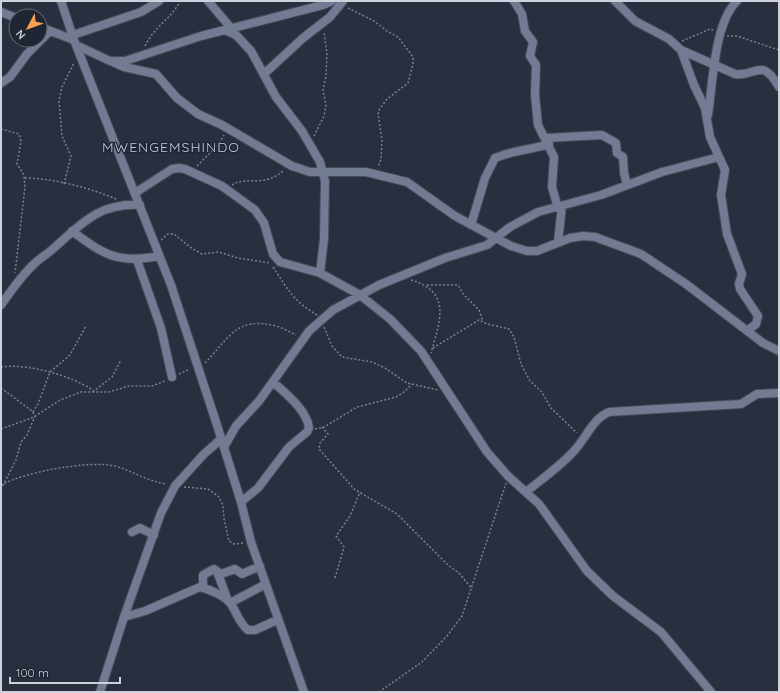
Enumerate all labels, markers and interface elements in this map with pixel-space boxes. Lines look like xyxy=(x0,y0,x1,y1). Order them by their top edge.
north arrow xyxy=(8,8,48,48)
text: N xyxy=(13,27,28,42)
district label: MWENGEMSHINDO xyxy=(102,138,240,156)
scale bar xyxy=(10,659,120,685)
text: 100 m xyxy=(16,665,49,680)

